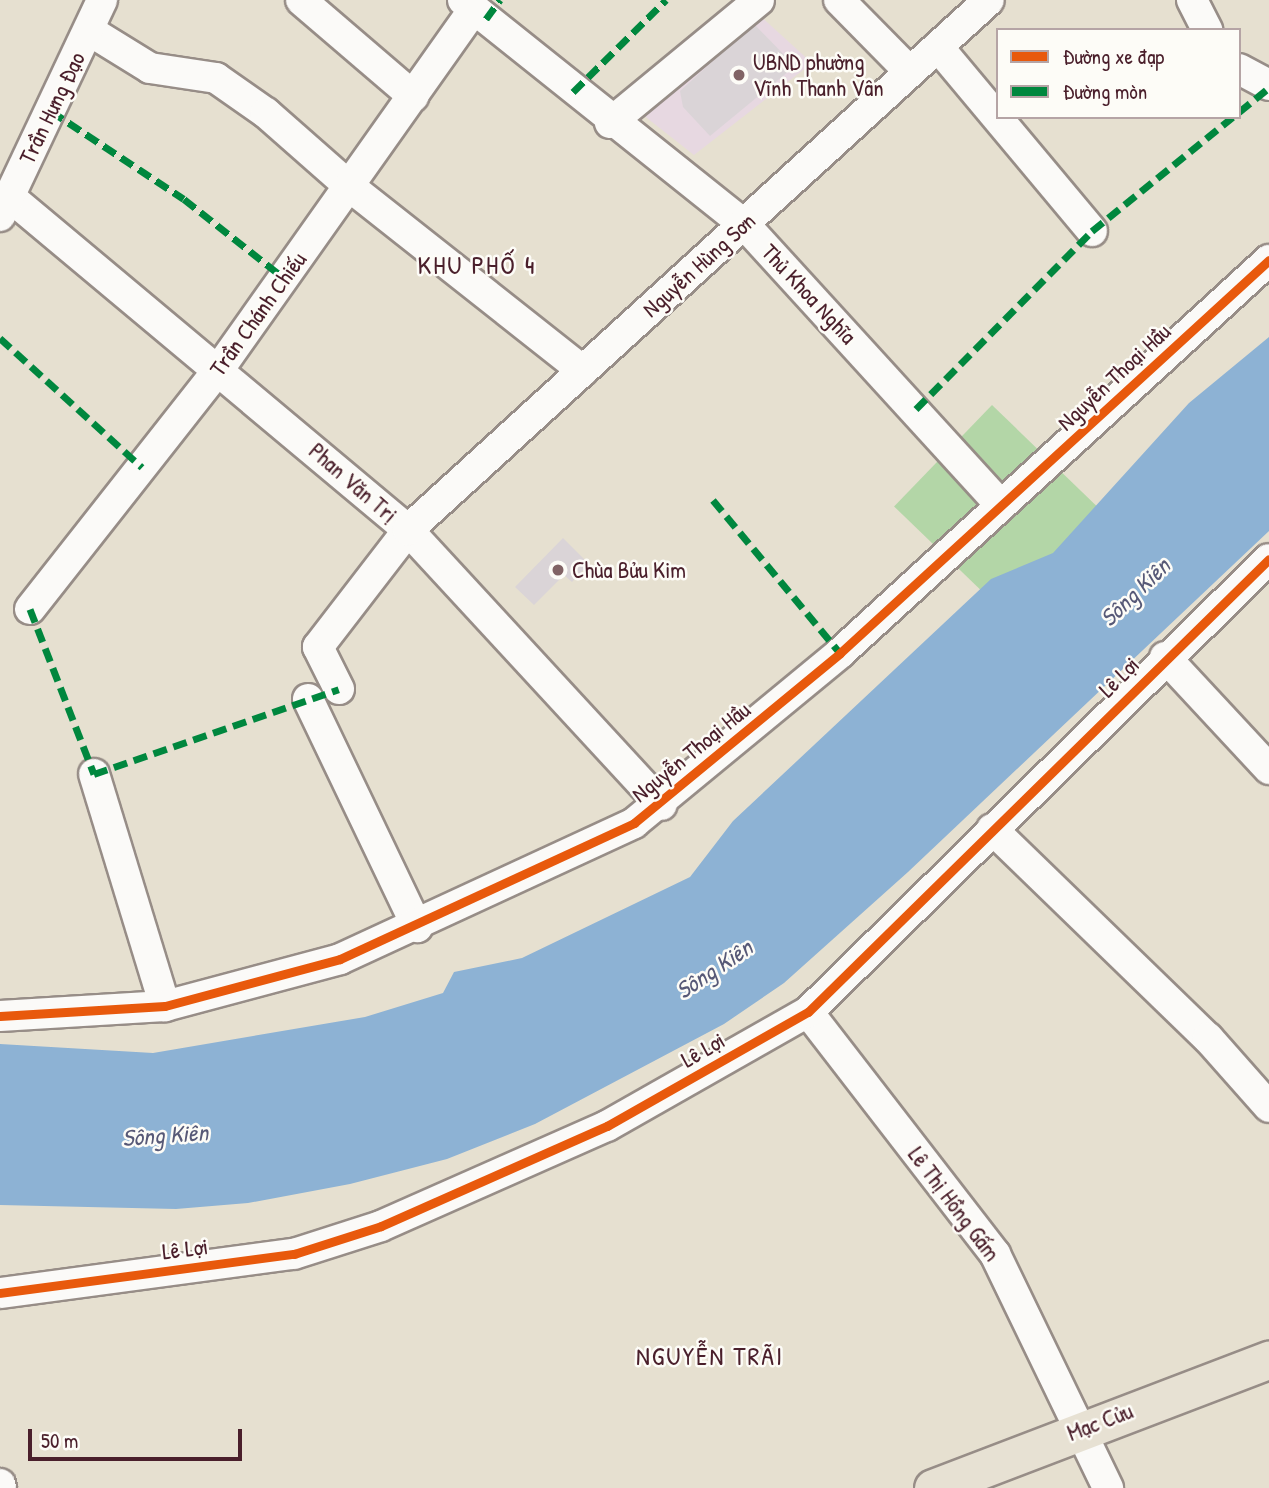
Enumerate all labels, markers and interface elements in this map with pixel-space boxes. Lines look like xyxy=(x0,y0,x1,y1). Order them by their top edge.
legend xyxy=(996,28,1241,119)
text: Đường xe đạp xyxy=(1063,42,1164,71)
street label: Trần Hưng Đạo xyxy=(13,48,91,168)
place label: UBND phường Vĩnh Thanh Vân xyxy=(753,48,884,102)
marker: UBND phường Vĩnh Thanh Vân xyxy=(731,67,747,83)
text: Đường mòn xyxy=(1063,77,1147,106)
street label: Nguyễn Hùng Sơn xyxy=(637,207,761,323)
street label: Thủ Khoa Nghĩa xyxy=(756,238,862,350)
street label: Trần Chánh Chiếu xyxy=(204,247,312,381)
district label: KHU PHỐ 4 xyxy=(419,249,535,281)
street label: Nguyễn Thoại Hầu xyxy=(1052,318,1176,436)
street label: Phan Văn Trị xyxy=(303,437,403,529)
water label: Sông Kiên xyxy=(1094,552,1176,632)
place label: Chùa Bửu Kim xyxy=(572,556,686,584)
marker: Chùa Bửu Kim xyxy=(550,562,566,578)
street label: Lê Lợi xyxy=(1093,651,1145,703)
street label: Nguyễn Thoại Hầu xyxy=(626,696,756,808)
water label: Sông Kiên xyxy=(670,933,758,1005)
street label: Lê Lợi xyxy=(676,1027,730,1073)
water label: Sông Kiên xyxy=(121,1118,209,1152)
street label: Lê Thị Hồng Gấm xyxy=(902,1142,1006,1266)
street label: Lê Lợi xyxy=(161,1233,209,1265)
district label: NGUYỄN TRÃI xyxy=(637,1340,783,1372)
street label: Mạc Cửu xyxy=(1063,1397,1137,1447)
scale bar xyxy=(32,1414,245,1458)
text: 50 m xyxy=(41,1426,78,1455)

